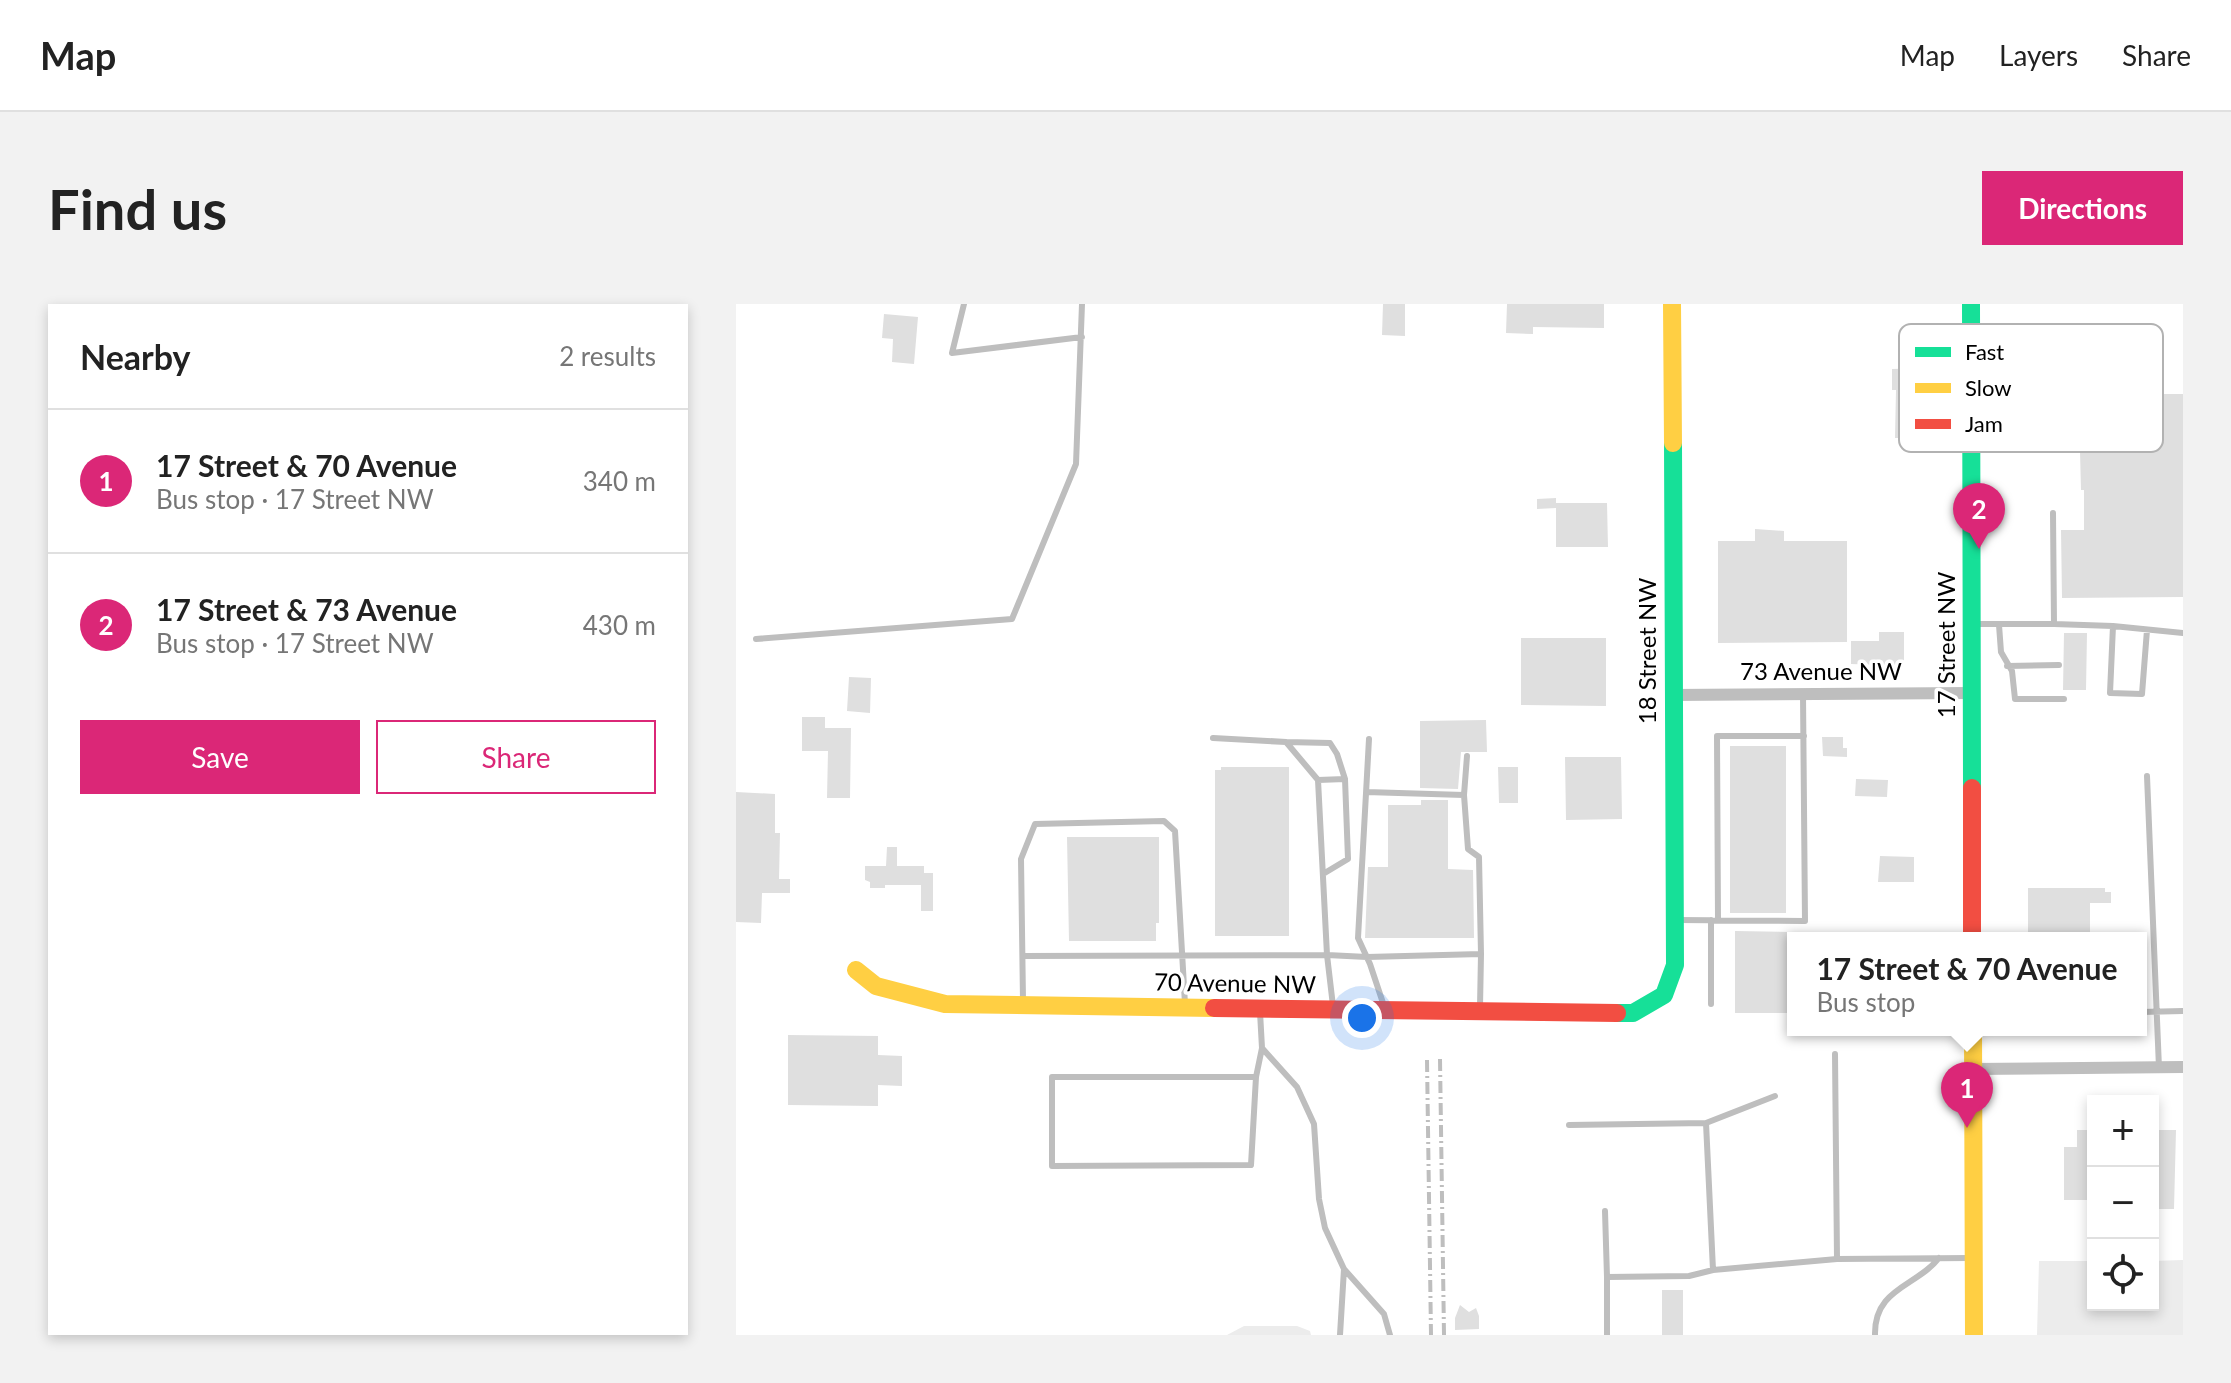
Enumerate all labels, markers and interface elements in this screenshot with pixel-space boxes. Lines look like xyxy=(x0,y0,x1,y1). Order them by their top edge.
text: Map xyxy=(40,32,116,78)
text: Map xyxy=(1900,38,1955,72)
text: Layers xyxy=(1999,38,2078,72)
text: Share xyxy=(2122,38,2191,72)
button: Directions xyxy=(1982,171,2183,245)
text: Find us xyxy=(48,175,227,242)
legend xyxy=(1899,324,2163,452)
text: Nearby xyxy=(80,336,191,377)
text: Fast xyxy=(1965,338,2004,365)
text: 2 results xyxy=(559,340,656,372)
text: Slow xyxy=(1965,374,2012,401)
text: Jam xyxy=(1965,410,2003,437)
text: 17 Street & 70 Avenue xyxy=(156,447,457,483)
text: 1 xyxy=(98,465,114,497)
text: 340 m xyxy=(583,465,656,497)
text: Bus stop · 17 Street NW xyxy=(156,483,434,515)
pin: 2 xyxy=(1953,483,2005,549)
street label: 17 Street NW xyxy=(1931,572,1960,718)
street label: 18 Street NW xyxy=(1632,578,1661,724)
text: 17 Street & 73 Avenue xyxy=(156,591,457,627)
text: 2 xyxy=(98,609,114,641)
text: 430 m xyxy=(583,609,656,641)
text: Bus stop · 17 Street NW xyxy=(156,627,434,659)
street label: 73 Avenue NW xyxy=(1740,656,1902,685)
button: Save xyxy=(80,720,360,794)
button: Share xyxy=(376,720,656,794)
popup xyxy=(1787,932,2147,1036)
text: 17 Street & 70 Avenue xyxy=(1816,950,2118,986)
street label: 70 Avenue NW xyxy=(1154,967,1316,998)
text: Bus stop xyxy=(1816,986,1915,1018)
your location xyxy=(1342,998,1382,1038)
pin: 1 xyxy=(1941,1062,1993,1128)
map controls xyxy=(2087,1095,2159,1311)
button: + xyxy=(2087,1095,2159,1167)
button: − xyxy=(2087,1167,2159,1239)
button: locate xyxy=(2087,1239,2159,1311)

